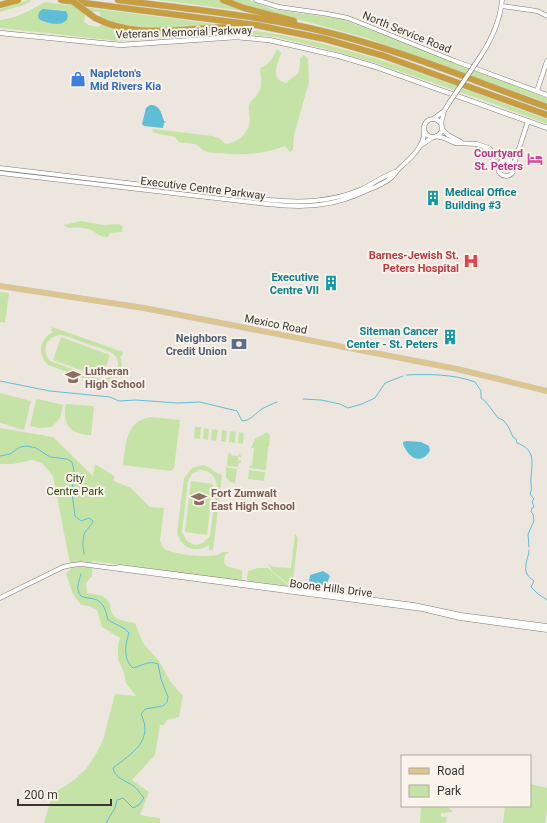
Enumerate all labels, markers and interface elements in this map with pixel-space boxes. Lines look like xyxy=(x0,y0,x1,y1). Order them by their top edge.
street label: North Service Road xyxy=(361,9,453,56)
street label: Veterans Memorial Parkway xyxy=(115,24,253,41)
place label: Napleton's Mid Rivers Kia xyxy=(90,67,161,93)
shop icon: Napleton's Mid Rivers Kia xyxy=(69,70,87,88)
place label: Courtyard St. Peters xyxy=(474,147,523,173)
hotel icon: Courtyard St. Peters xyxy=(526,150,544,168)
street label: Executive Centre Parkway xyxy=(140,174,267,203)
place label: Medical Office Building #3 xyxy=(445,186,516,212)
building icon: Medical Office Building #3 xyxy=(424,189,442,207)
place label: Barnes-Jewish St. Peters Hospital xyxy=(369,249,459,275)
hospital icon: Barnes-Jewish St. Peters Hospital xyxy=(462,252,480,270)
place label: Executive Centre VII xyxy=(270,271,319,297)
building icon: Executive Centre VII xyxy=(322,274,340,292)
street label: Mexico Road xyxy=(243,312,308,337)
place label: Siteman Cancer Center - St. Peters xyxy=(346,325,438,351)
building icon: Siteman Cancer Center - St. Peters xyxy=(441,328,459,346)
place label: Neighbors Credit Union xyxy=(166,332,227,358)
bank icon: Neighbors Credit Union xyxy=(230,335,248,353)
place label: Lutheran High School xyxy=(85,365,145,391)
school or university icon: Lutheran High School xyxy=(64,368,82,386)
park label: City Centre Park xyxy=(46,472,104,498)
place label: Fort Zumwalt East High School xyxy=(211,487,295,513)
school or university icon: Fort Zumwalt East High School xyxy=(190,490,208,508)
street label: Boone Hills Drive xyxy=(289,577,373,600)
legend xyxy=(401,755,531,807)
text: Road xyxy=(437,764,465,778)
scale bar xyxy=(18,781,111,807)
text: Park xyxy=(437,784,462,798)
text: 200 m xyxy=(24,788,58,802)

